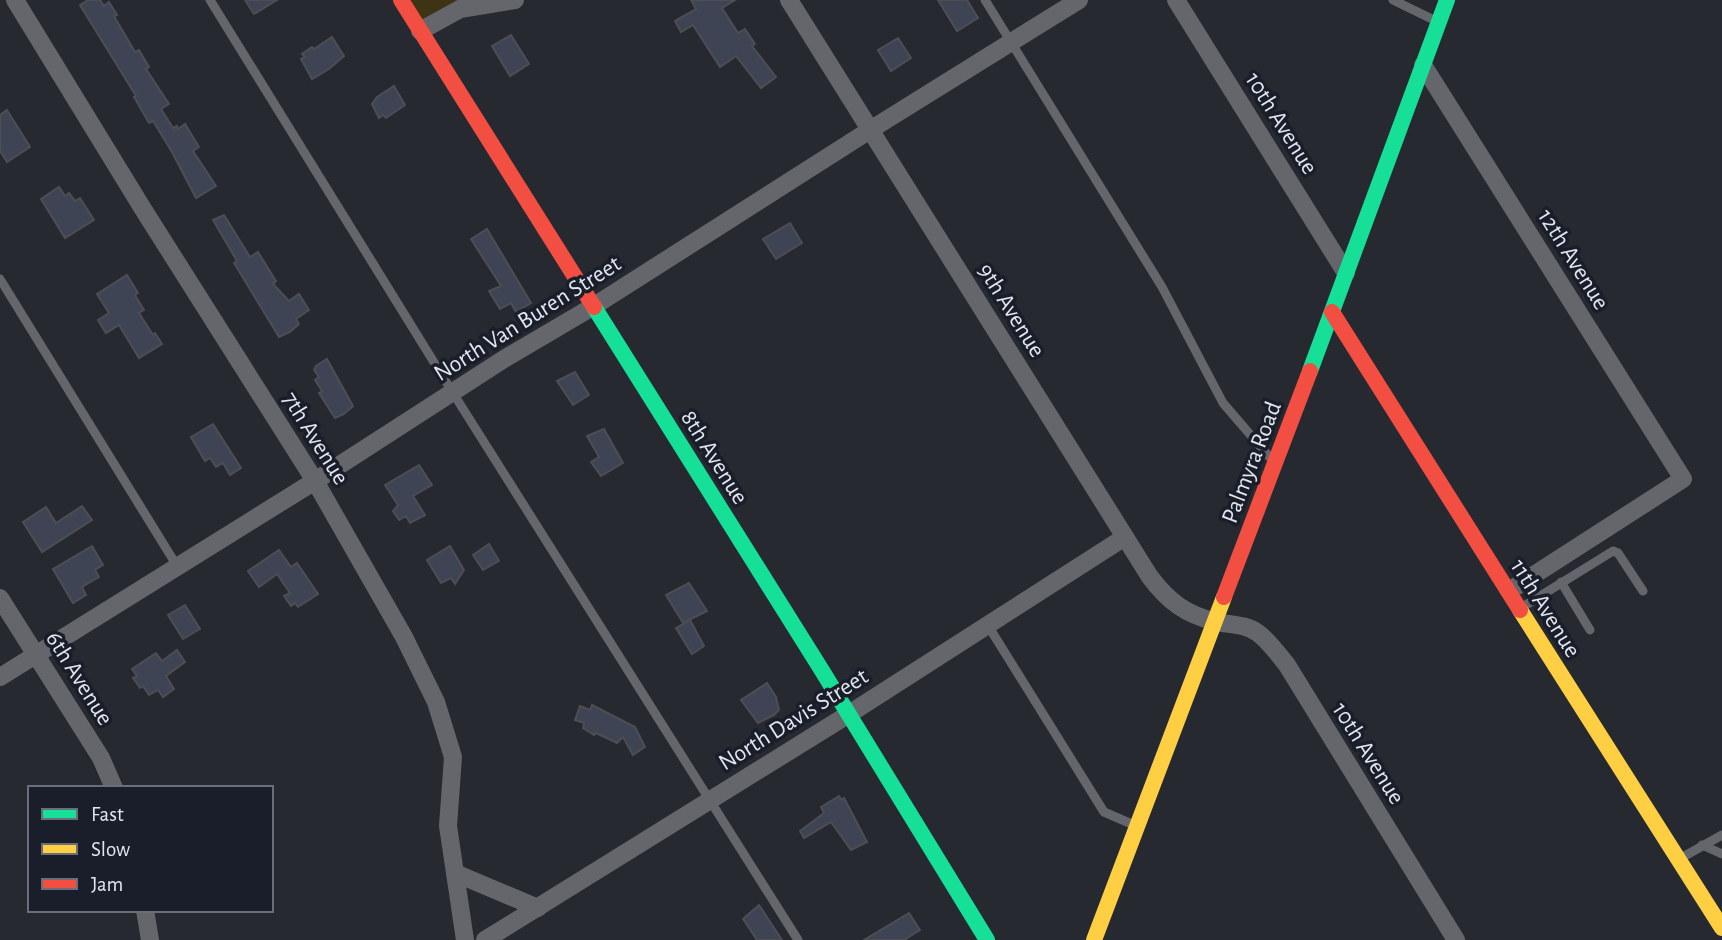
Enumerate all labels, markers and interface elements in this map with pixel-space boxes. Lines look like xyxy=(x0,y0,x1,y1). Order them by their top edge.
street label: 10th Avenue xyxy=(1241,68,1322,179)
street label: 12th Avenue xyxy=(1533,205,1613,314)
street label: North Van Buren Street xyxy=(430,251,625,386)
street label: 9th Avenue xyxy=(973,260,1049,362)
street label: 7th Avenue xyxy=(277,388,353,489)
street label: Palmyra Road xyxy=(1218,398,1286,526)
street label: 8th Avenue xyxy=(676,406,752,509)
street label: 11th Avenue xyxy=(1506,555,1585,662)
street label: 6th Avenue xyxy=(41,628,117,730)
street label: North Davis Street xyxy=(715,664,873,775)
street label: 10th Avenue xyxy=(1328,698,1409,809)
legend xyxy=(28,786,273,912)
text: Fast xyxy=(91,804,124,825)
text: Slow xyxy=(91,839,130,860)
text: Jam xyxy=(91,874,123,895)

